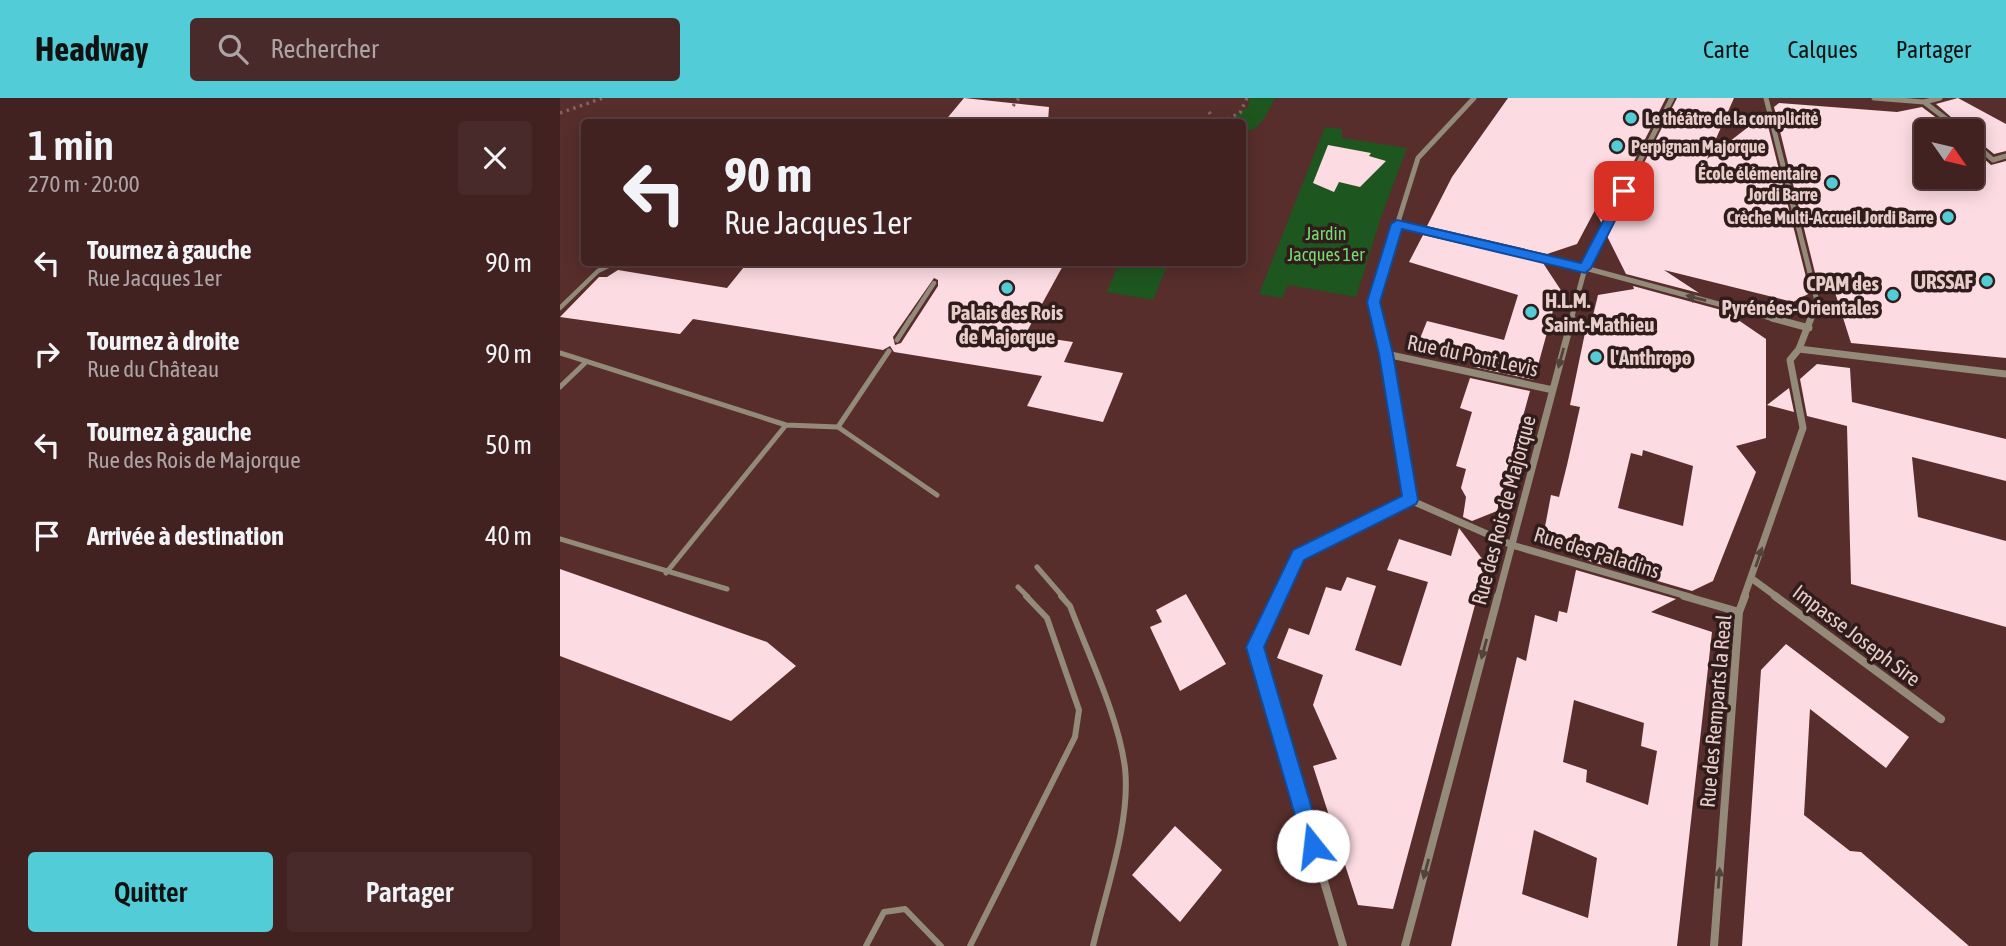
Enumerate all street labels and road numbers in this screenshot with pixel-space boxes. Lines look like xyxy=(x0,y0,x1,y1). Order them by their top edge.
street label: Rue du Pont Levis xyxy=(1405,329,1541,381)
street label: Rue des Rois de Majorque xyxy=(1466,413,1540,607)
street label: Rue des Paladins xyxy=(1531,521,1663,583)
street label: Impasse Joseph Sire xyxy=(1789,579,1925,691)
street label: Rue des Remparts la Real xyxy=(1695,613,1735,808)

